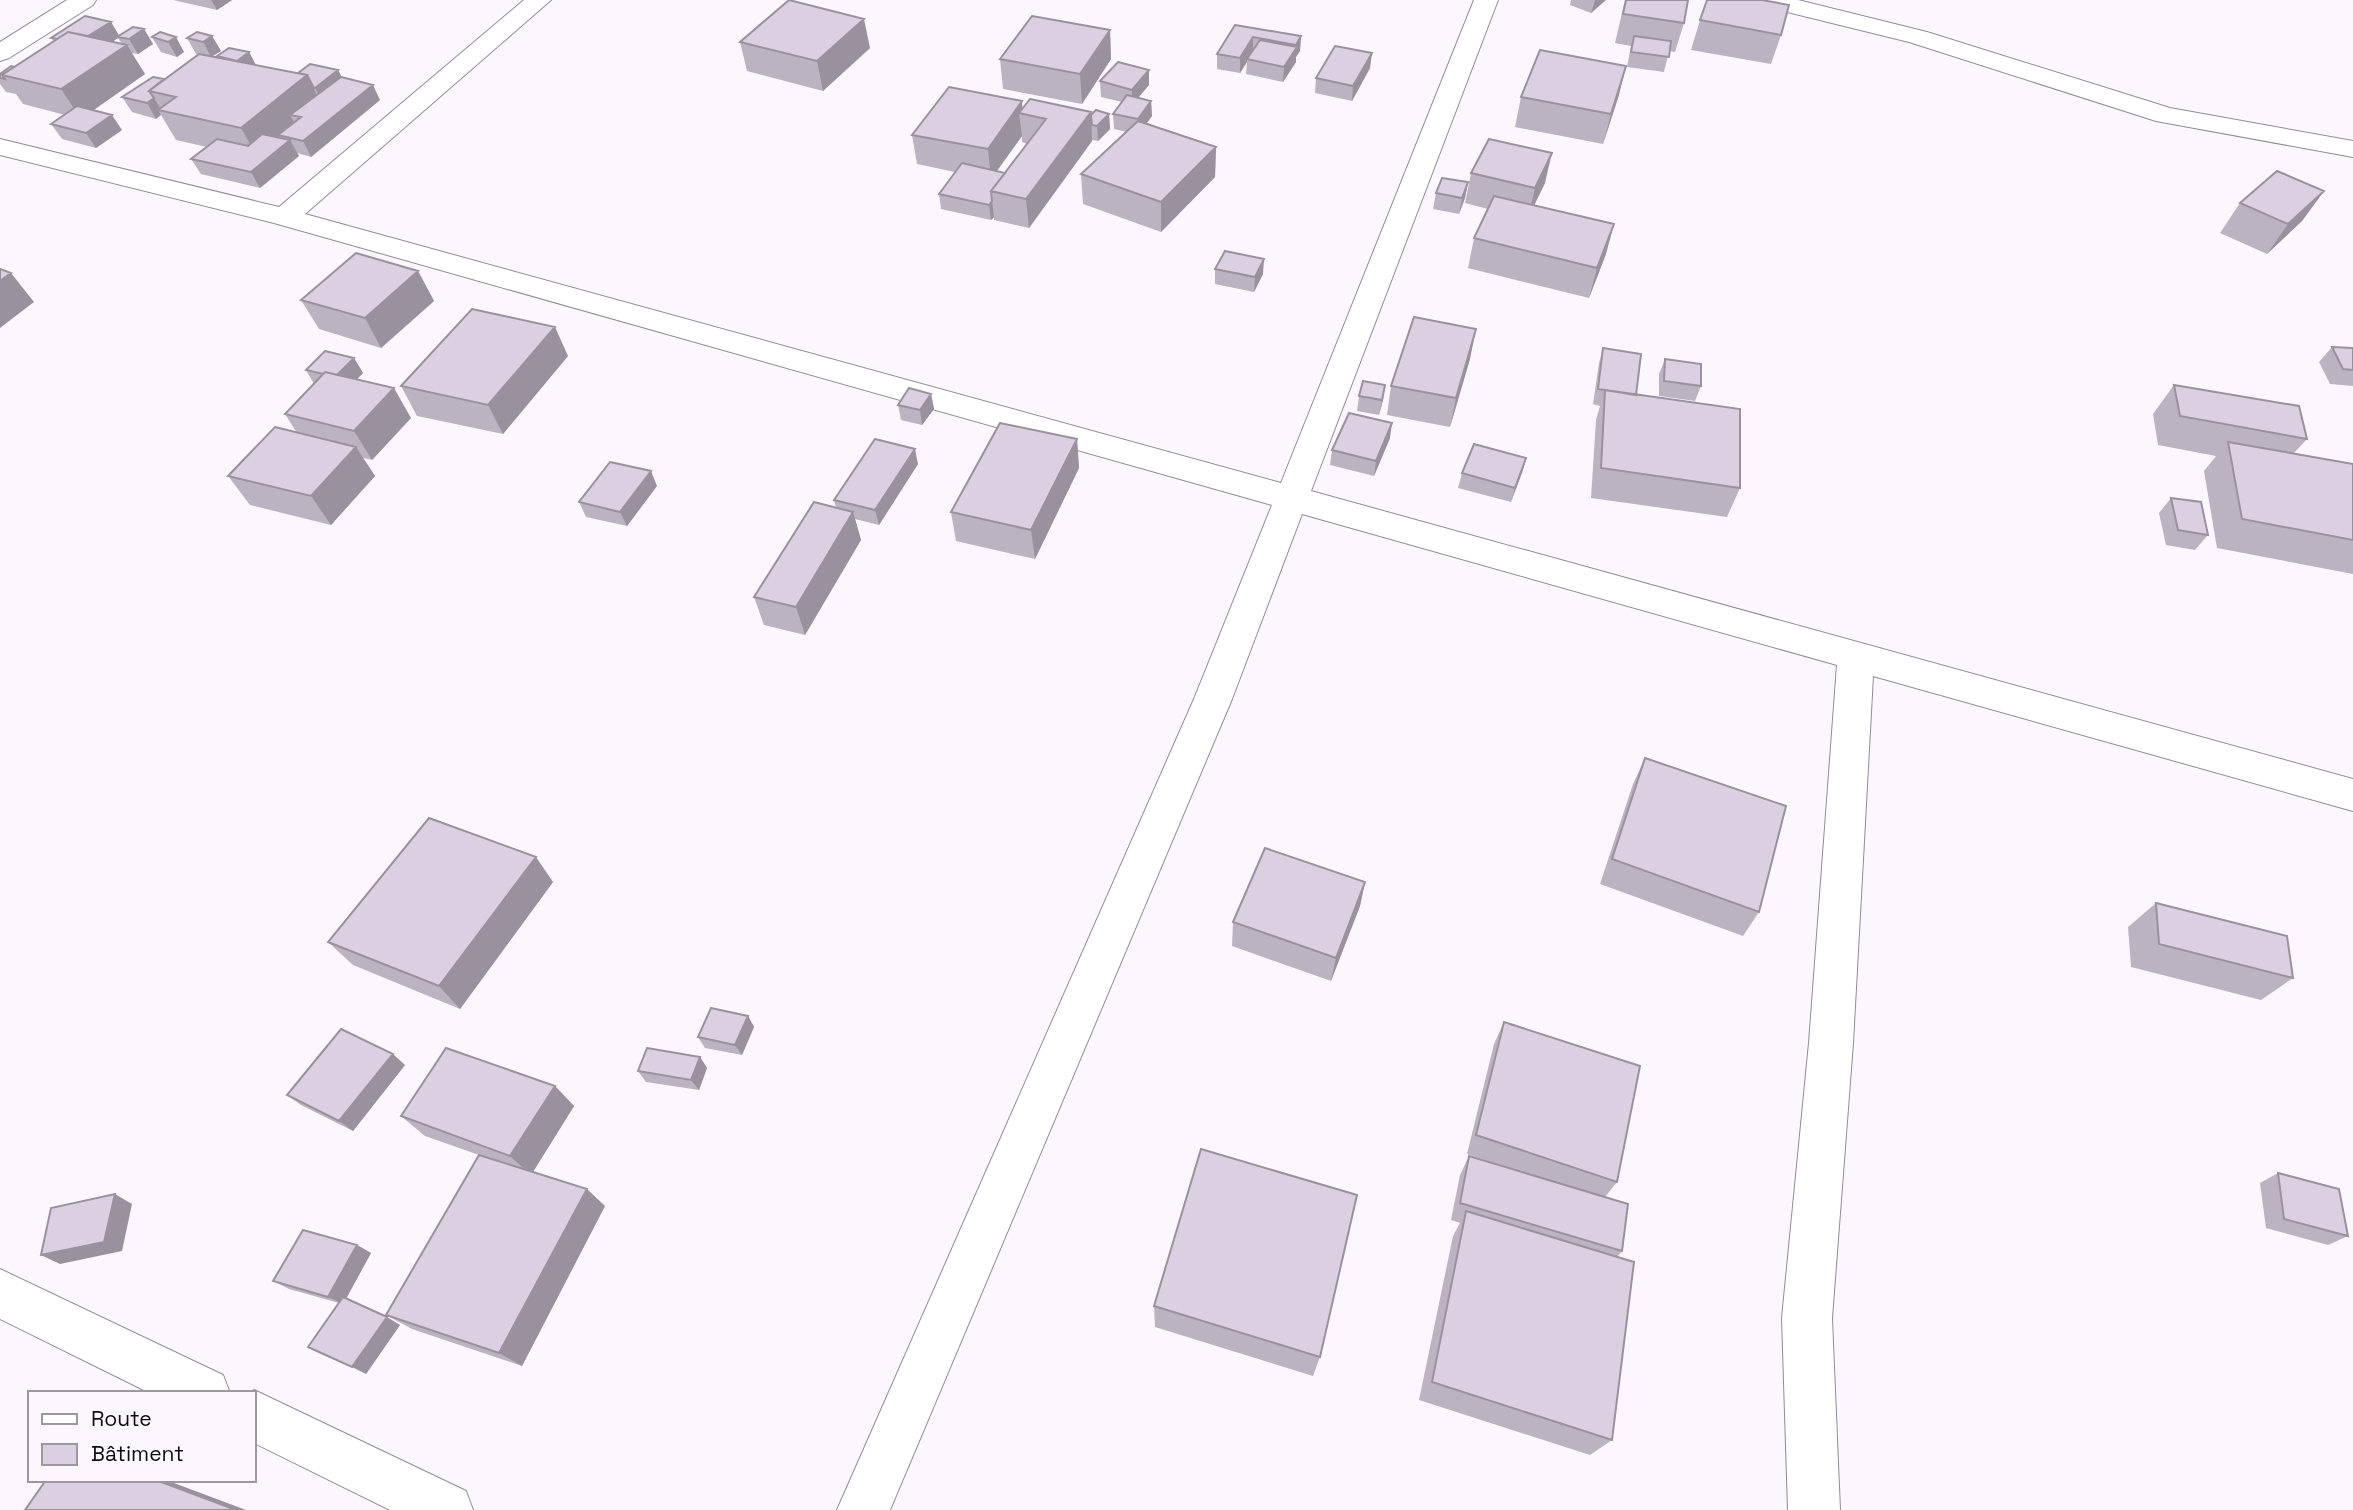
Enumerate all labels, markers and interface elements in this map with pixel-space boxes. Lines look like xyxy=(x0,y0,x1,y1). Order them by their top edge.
legend xyxy=(28,1391,256,1482)
text: Route xyxy=(91,1405,152,1432)
text: Bâtiment xyxy=(91,1440,184,1467)

